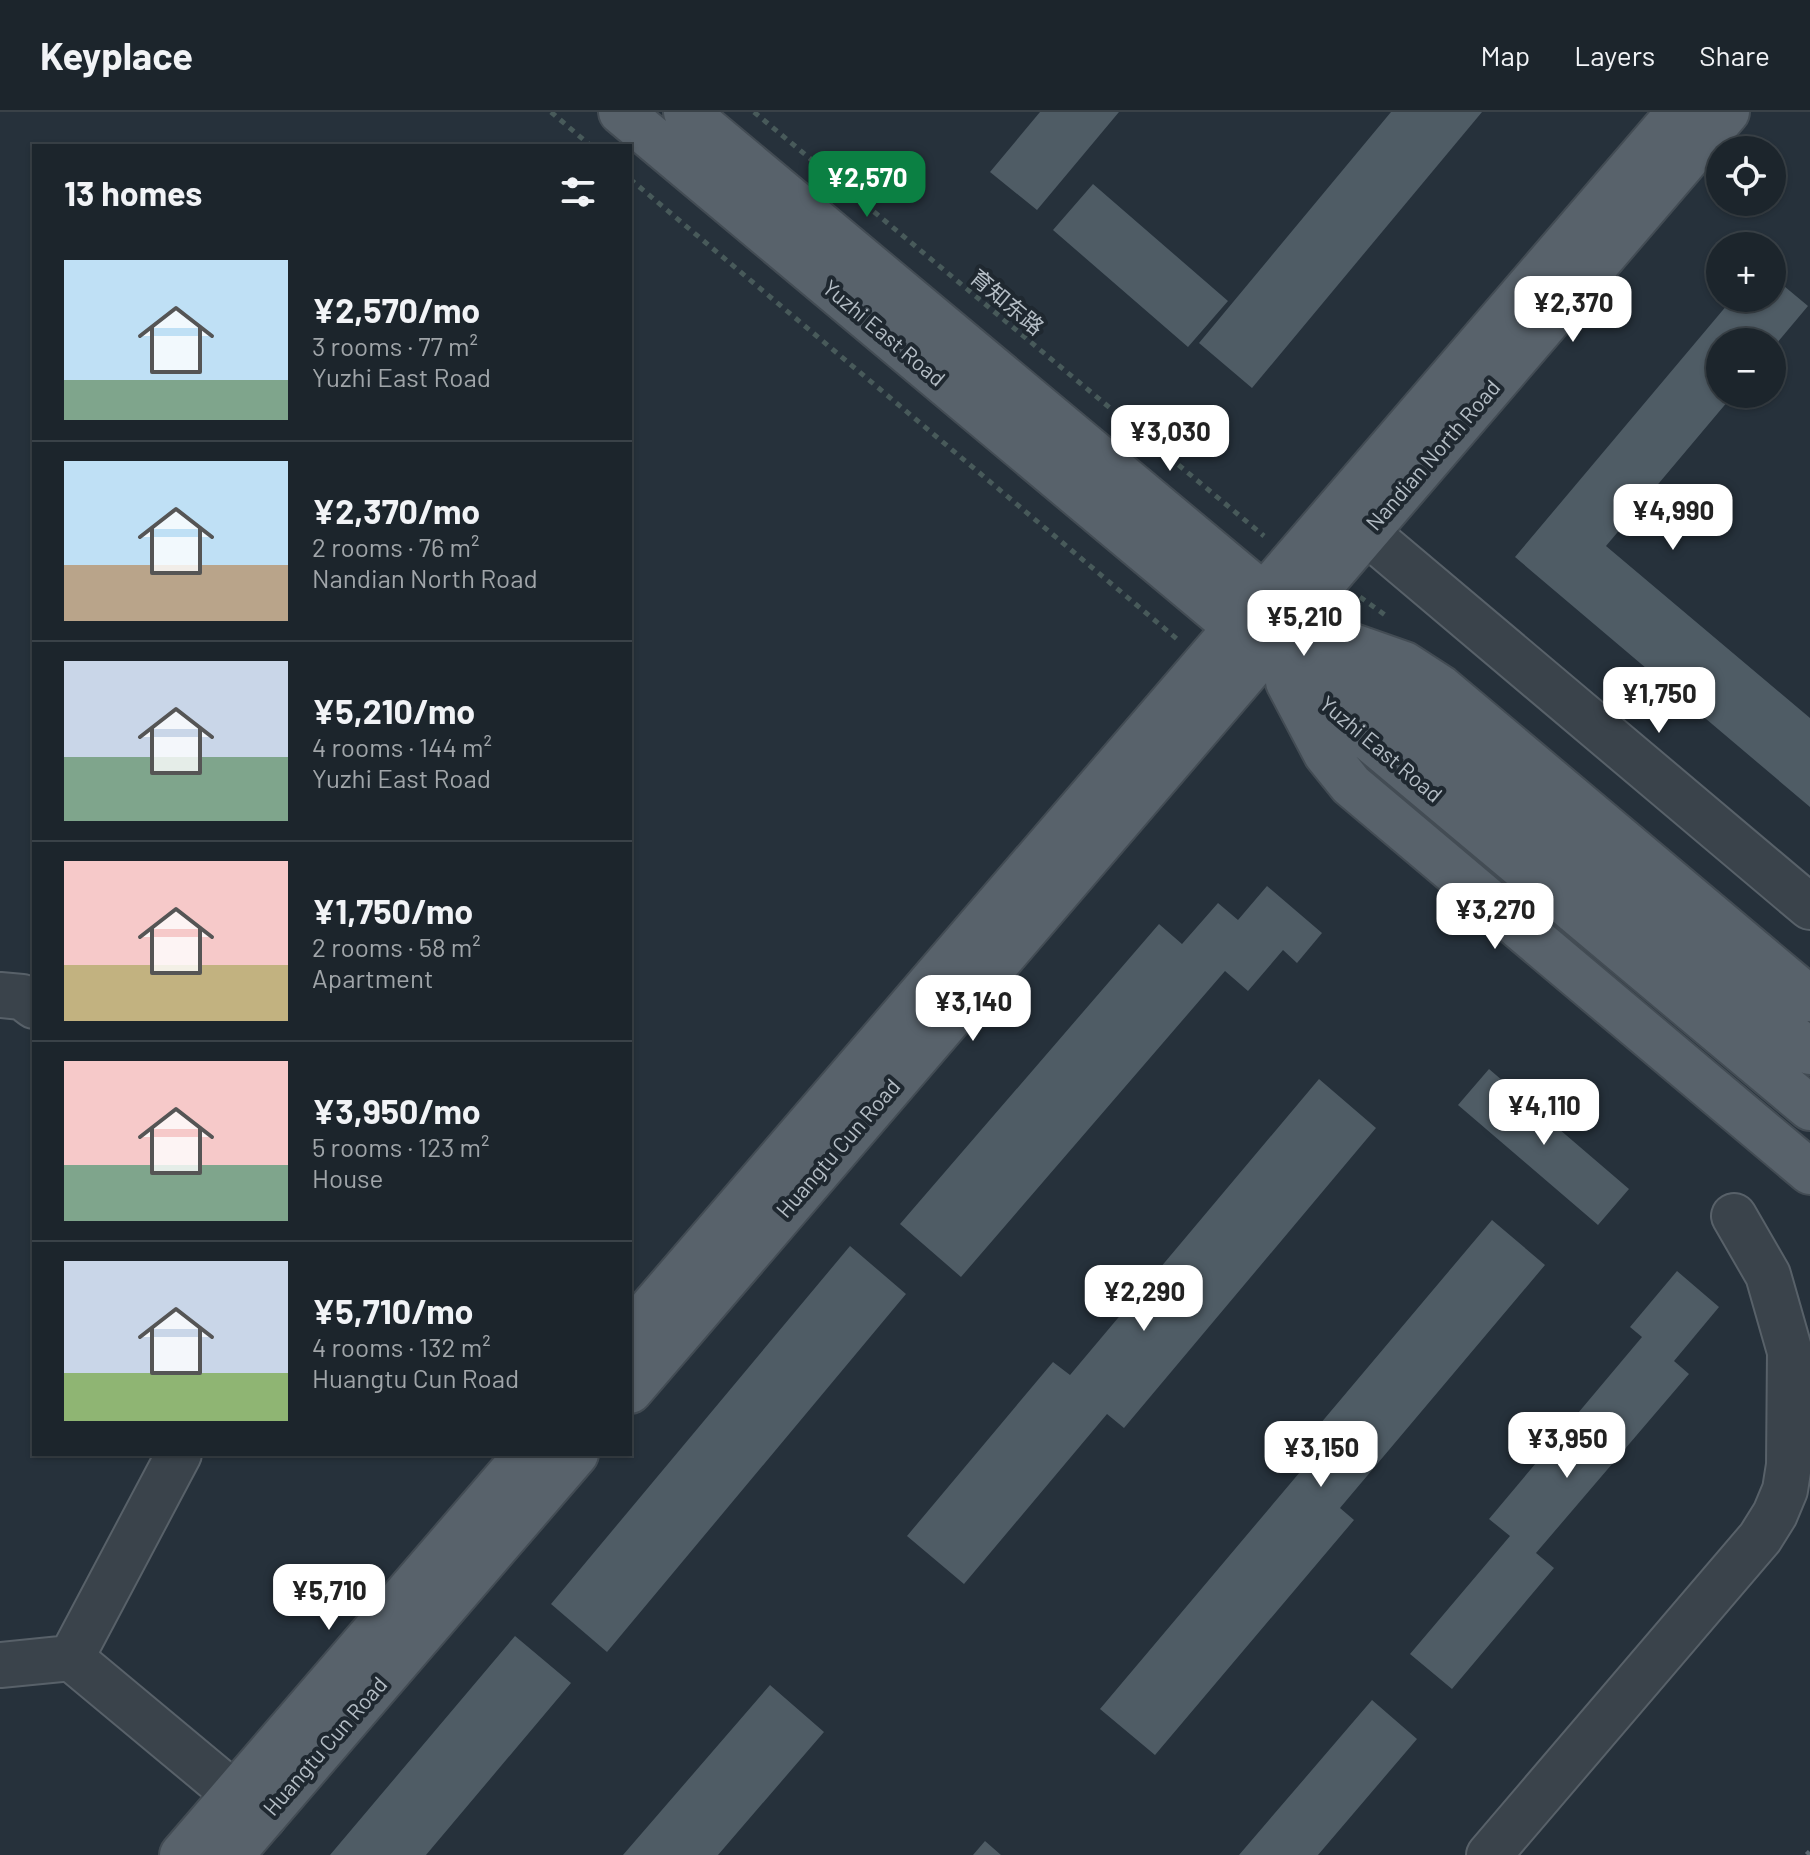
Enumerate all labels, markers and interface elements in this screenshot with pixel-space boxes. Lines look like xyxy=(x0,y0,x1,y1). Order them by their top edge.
text: Keyplace xyxy=(40,32,193,78)
text: Map xyxy=(1480,38,1530,72)
text: Layers xyxy=(1574,38,1655,72)
text: Share xyxy=(1699,38,1770,72)
map controls xyxy=(1706,136,1786,408)
button: locate xyxy=(1706,136,1786,216)
pin: ¥2,570 xyxy=(802,151,932,219)
text: ¥2,570 xyxy=(826,161,908,192)
icon: filters xyxy=(556,170,600,214)
text: 13 homes xyxy=(64,172,202,213)
button: + xyxy=(1706,232,1786,312)
street label: 育知东路 xyxy=(966,263,1050,339)
street label: Yuzhi East Road xyxy=(818,274,951,391)
pin: ¥2,370 xyxy=(1508,276,1638,344)
text: ¥2,370 xyxy=(1532,286,1614,317)
text: ¥2,570/mo xyxy=(312,289,480,330)
icon: home xyxy=(128,292,224,388)
button: − xyxy=(1706,328,1786,408)
text: 3 rooms · 77 m² xyxy=(312,330,478,361)
text: Yuzhi East Road xyxy=(312,361,491,392)
street label: Nandian North Road xyxy=(1360,374,1505,535)
pin: ¥3,030 xyxy=(1105,405,1235,473)
text: ¥3,030 xyxy=(1129,415,1211,446)
pin: ¥4,990 xyxy=(1608,484,1738,552)
text: ¥2,370/mo xyxy=(312,490,480,531)
icon: home xyxy=(128,493,224,589)
text: ¥4,990 xyxy=(1632,494,1714,525)
text: 2 rooms · 76 m² xyxy=(312,531,480,562)
text: Nandian North Road xyxy=(312,562,538,593)
pin: ¥5,210 xyxy=(1239,590,1369,658)
text: ¥5,210 xyxy=(1265,600,1343,631)
pin: ¥1,750 xyxy=(1594,667,1724,735)
text: ¥1,750 xyxy=(1621,677,1697,708)
text: ¥5,210/mo xyxy=(312,690,475,731)
street label: Yuzhi East Road xyxy=(1315,690,1448,807)
icon: home xyxy=(128,693,224,789)
text: 4 rooms · 144 m² xyxy=(312,731,492,762)
text: Yuzhi East Road xyxy=(312,762,491,793)
pin: ¥3,270 xyxy=(1430,883,1560,951)
text: ¥1,750/mo xyxy=(312,890,473,931)
icon: home xyxy=(128,893,224,989)
text: ¥3,270 xyxy=(1454,893,1536,924)
text: 2 rooms · 58 m² xyxy=(312,931,481,962)
text: Apartment xyxy=(312,962,433,993)
pin: ¥3,140 xyxy=(908,975,1038,1043)
text: ¥3,140 xyxy=(934,985,1012,1016)
street label: Huangtu Cun Road xyxy=(770,1073,905,1222)
pin: ¥4,110 xyxy=(1479,1079,1609,1147)
text: ¥4,110 xyxy=(1507,1089,1581,1120)
text: ¥3,950/mo xyxy=(312,1090,481,1131)
icon: home xyxy=(128,1093,224,1189)
text: 5 rooms · 123 m² xyxy=(312,1131,490,1162)
text: House xyxy=(312,1162,383,1193)
pin: ¥2,290 xyxy=(1079,1265,1209,1333)
text: ¥2,290 xyxy=(1103,1275,1185,1306)
text: ¥5,710/mo xyxy=(312,1290,474,1331)
icon: home xyxy=(128,1293,224,1389)
text: 4 rooms · 132 m² xyxy=(312,1331,491,1362)
text: Huangtu Cun Road xyxy=(312,1362,519,1393)
pin: ¥3,950 xyxy=(1502,1412,1632,1480)
pin: ¥3,150 xyxy=(1256,1421,1386,1489)
text: ¥3,950 xyxy=(1526,1422,1608,1453)
text: ¥3,150 xyxy=(1283,1431,1359,1462)
pin: ¥5,710 xyxy=(264,1564,394,1632)
text: ¥5,710 xyxy=(291,1574,367,1605)
street label: Huangtu Cun Road xyxy=(257,1671,392,1820)

